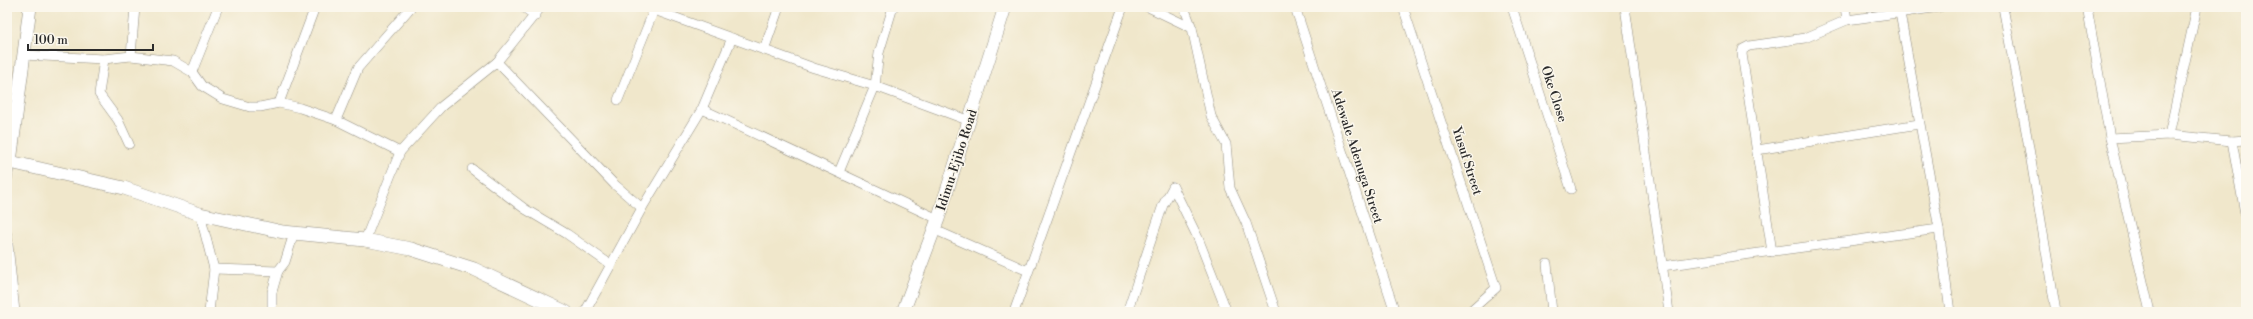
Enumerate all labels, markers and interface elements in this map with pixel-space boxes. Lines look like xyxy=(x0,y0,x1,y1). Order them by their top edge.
scale bar xyxy=(28,26,153,52)
text: 100 m xyxy=(34,33,68,48)
street label: Oke Close xyxy=(1537,64,1571,125)
street label: Adewale Adenuga Street xyxy=(1327,86,1386,226)
street label: Idimu-Ejibo Road xyxy=(933,107,981,213)
street label: Yusuf Street xyxy=(1448,124,1486,198)

